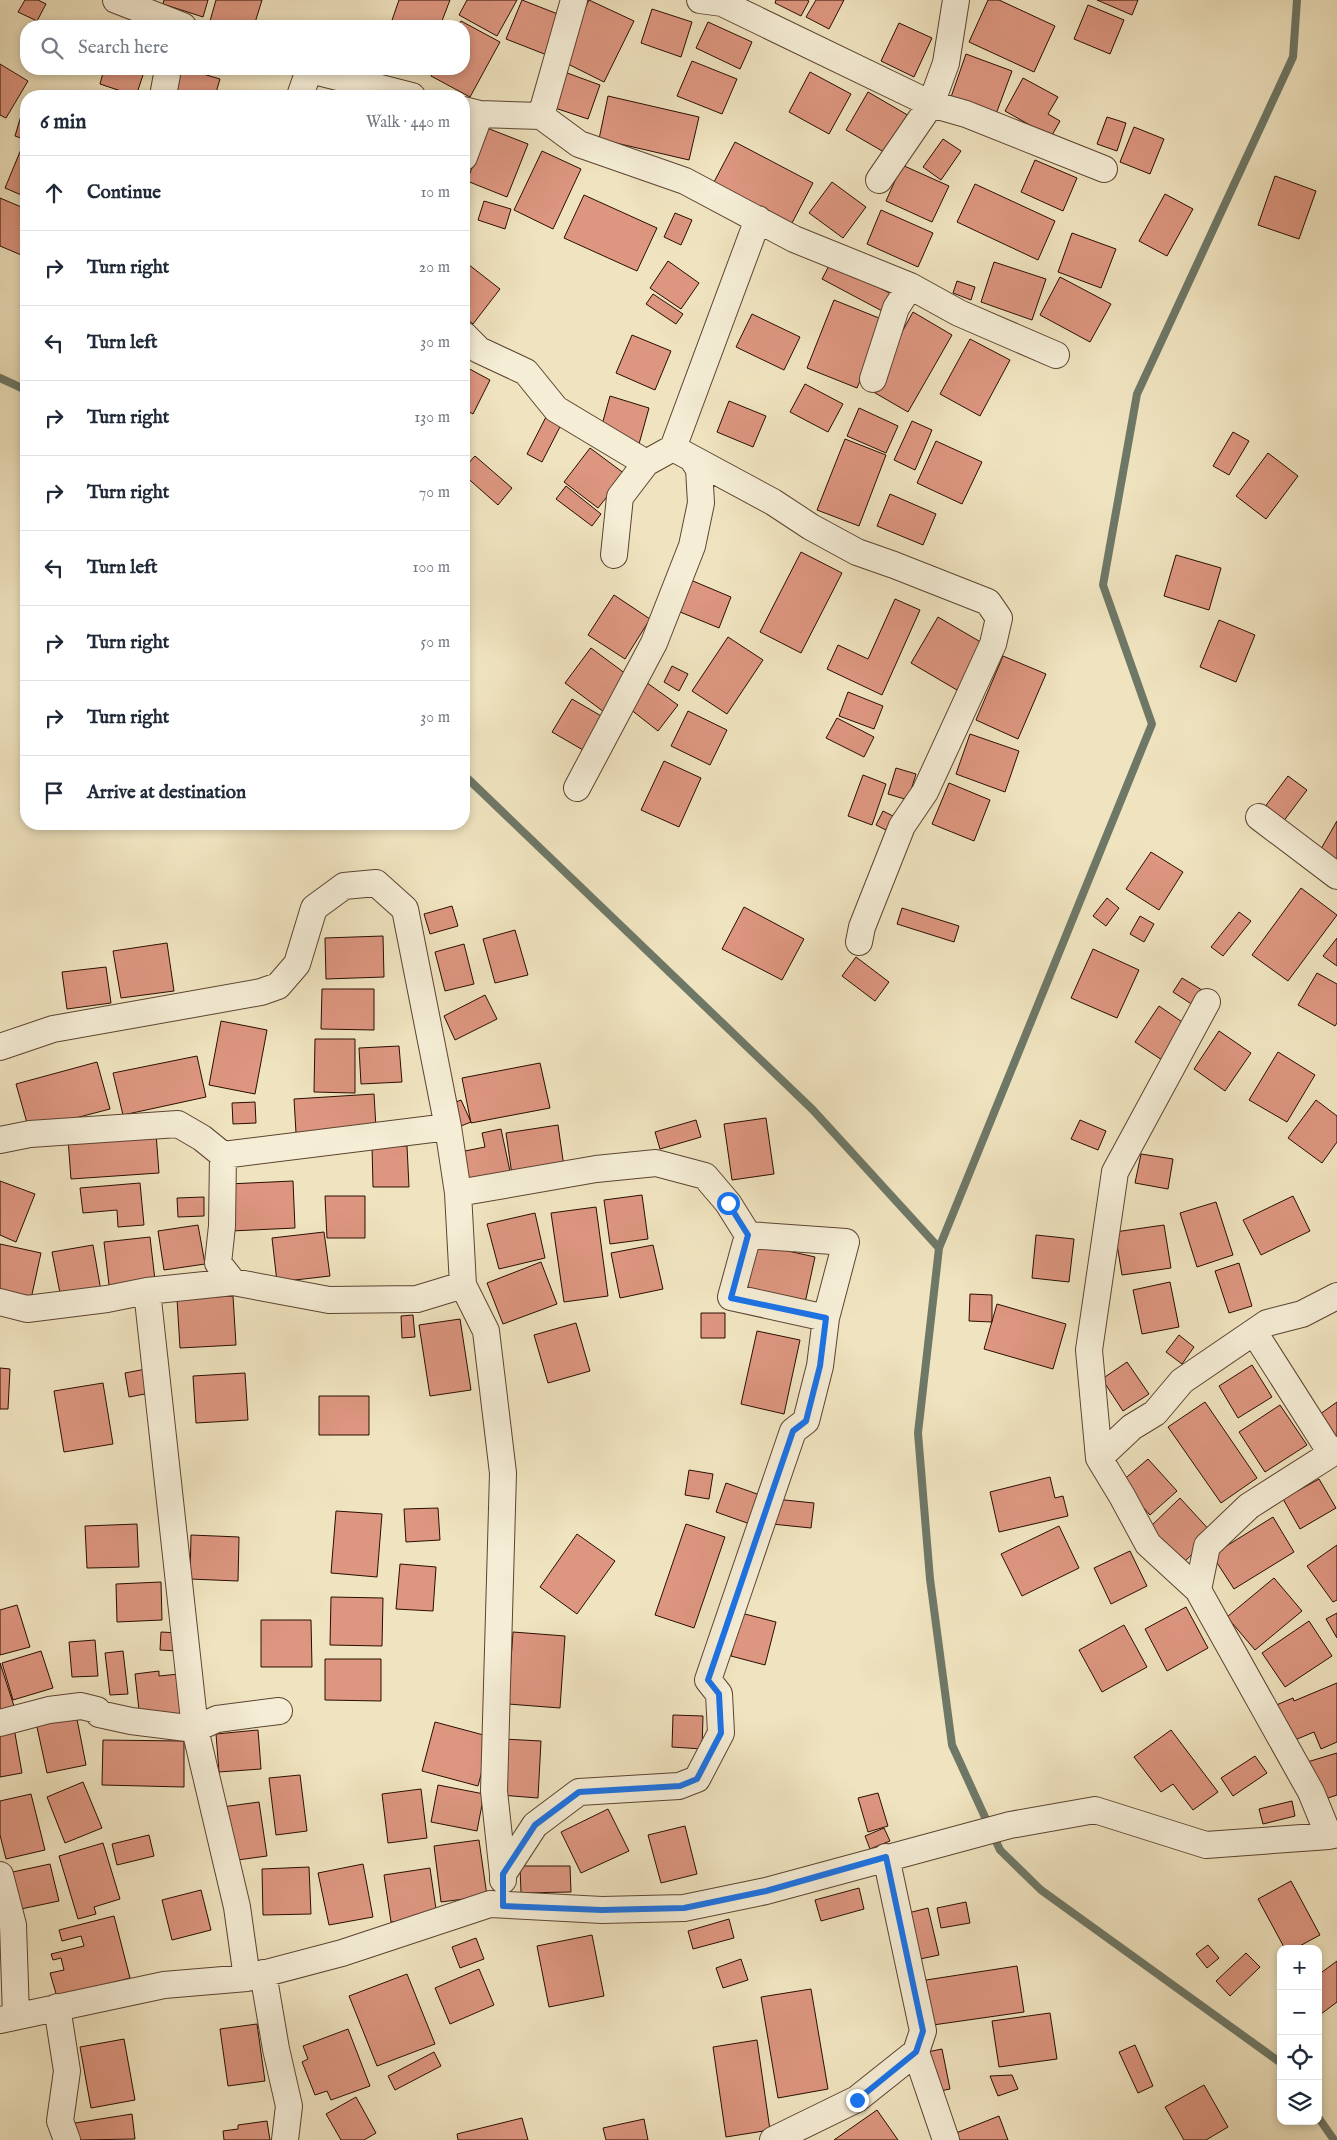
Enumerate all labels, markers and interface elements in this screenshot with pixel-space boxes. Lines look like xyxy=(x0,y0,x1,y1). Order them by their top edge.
search box xyxy=(20,20,470,75)
icon: search xyxy=(38,34,66,62)
text: Search here xyxy=(78,36,169,60)
text: 6 min xyxy=(40,109,86,136)
text: Walk · 440 m xyxy=(366,113,450,133)
icon: ahead xyxy=(40,179,68,207)
text: Continue xyxy=(87,181,161,205)
text: 10 m xyxy=(420,183,450,203)
icon: right xyxy=(40,254,68,282)
text: Turn right xyxy=(87,256,169,280)
text: 20 m xyxy=(419,258,450,278)
icon: left xyxy=(40,329,68,357)
text: Turn left xyxy=(87,331,158,355)
text: 30 m xyxy=(420,333,450,353)
icon: right xyxy=(40,404,68,432)
text: Turn right xyxy=(87,406,169,430)
text: 130 m xyxy=(414,408,450,428)
icon: right xyxy=(40,479,68,507)
text: Turn right xyxy=(87,481,169,505)
text: 70 m xyxy=(419,483,450,503)
icon: left xyxy=(40,554,68,582)
text: Turn left xyxy=(87,556,158,580)
text: 100 m xyxy=(413,558,450,578)
icon: right xyxy=(40,629,68,657)
text: Turn right xyxy=(87,631,169,655)
text: 50 m xyxy=(421,633,450,653)
icon: right xyxy=(40,704,68,732)
text: Turn right xyxy=(87,706,169,730)
text: 30 m xyxy=(420,708,450,728)
icon: arrive xyxy=(40,779,68,807)
text: Arrive at destination xyxy=(87,781,246,805)
route start xyxy=(717,1192,740,1215)
map controls xyxy=(1277,1945,1322,2125)
button: + xyxy=(1277,1945,1322,1990)
button: − xyxy=(1277,1990,1322,2035)
button: locate xyxy=(1277,2035,1322,2080)
button: layers xyxy=(1277,2080,1322,2125)
route end xyxy=(846,2089,869,2112)

